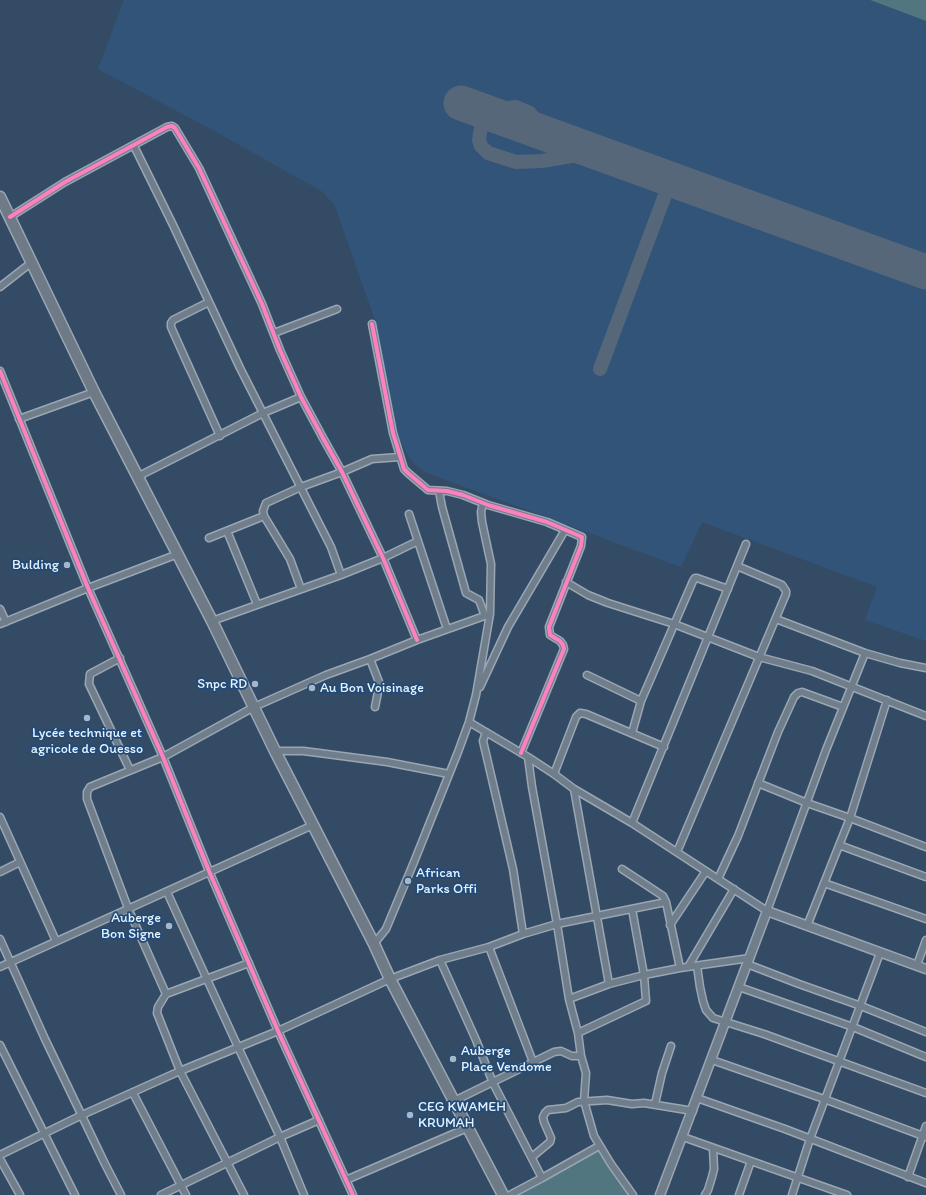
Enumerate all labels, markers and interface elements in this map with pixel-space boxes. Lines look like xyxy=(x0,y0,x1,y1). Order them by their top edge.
place label: Bulding xyxy=(12,557,59,573)
marker: Bulding xyxy=(62,560,72,570)
place label: Snpc RD xyxy=(197,676,247,692)
marker: Snpc RD xyxy=(250,679,260,689)
place label: Au Bon Voisinage xyxy=(320,680,424,696)
marker: Au Bon Voisinage xyxy=(307,683,317,693)
marker: Lycée technique et agricole de Ouesso xyxy=(82,713,92,723)
place label: Lycée technique et agricole de Ouesso xyxy=(31,725,143,758)
place label: African Parks Offi xyxy=(416,865,477,898)
marker: African Parks Offi xyxy=(403,876,413,886)
place label: Auberge Bon Signe xyxy=(101,910,161,942)
marker: Auberge Bon Signe xyxy=(164,921,174,931)
place label: Auberge Place Vendome xyxy=(461,1043,552,1076)
marker: Auberge Place Vendome xyxy=(448,1054,458,1064)
place label: CEG KWAMEH KRUMAH xyxy=(418,1099,506,1132)
marker: CEG KWAMEH KRUMAH xyxy=(405,1110,415,1120)

